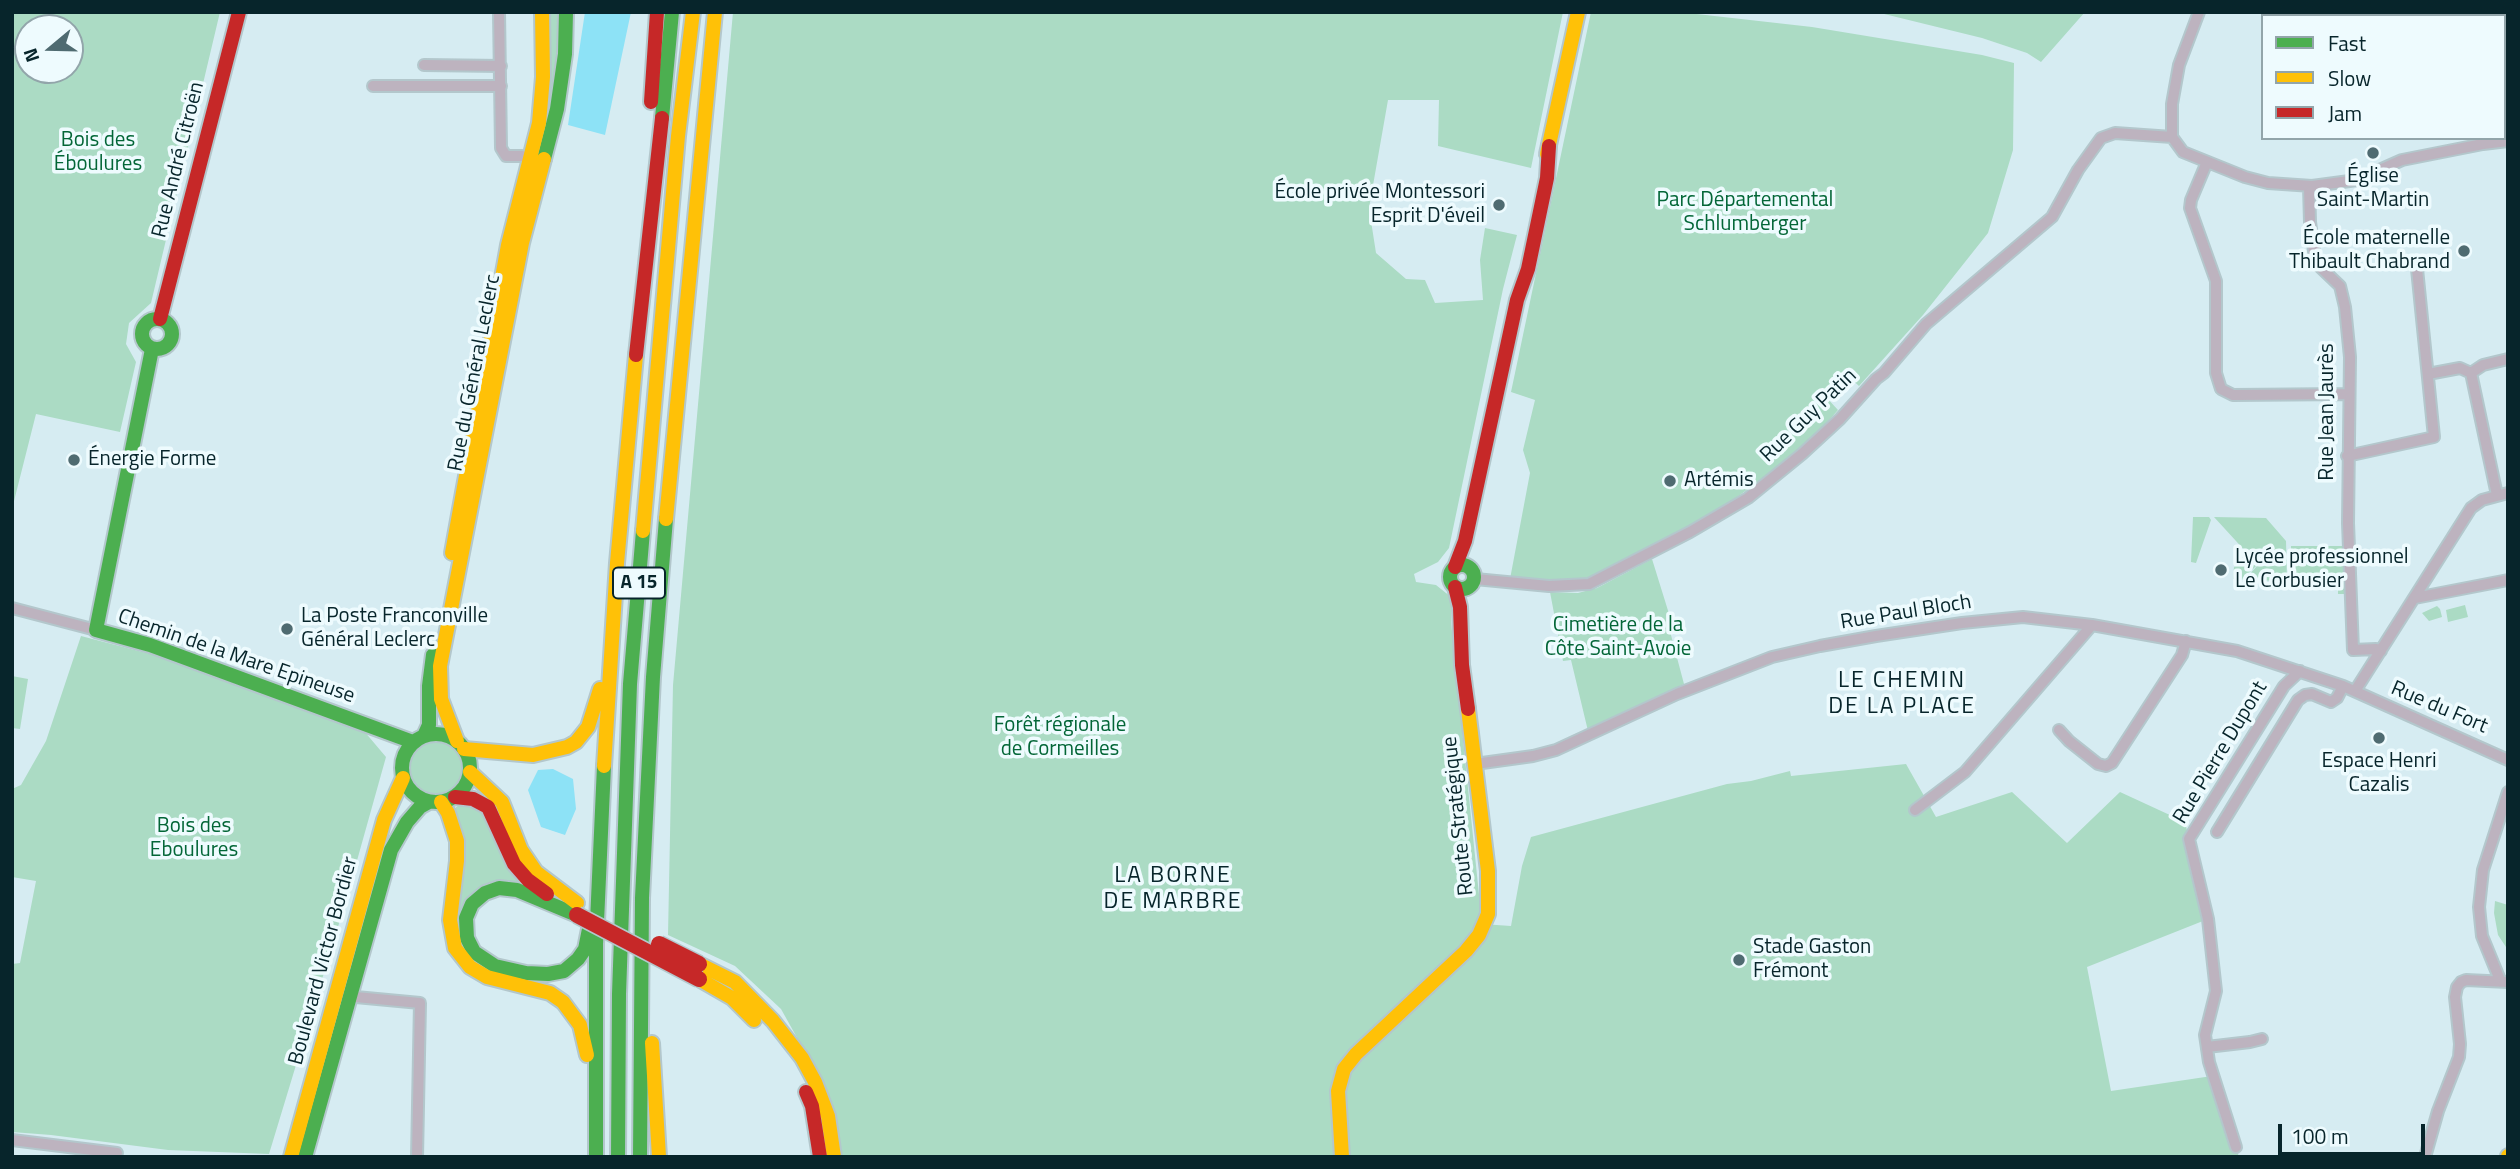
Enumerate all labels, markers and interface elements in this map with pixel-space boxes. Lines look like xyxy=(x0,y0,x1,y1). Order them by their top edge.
north arrow xyxy=(14,14,84,84)
legend xyxy=(2261,14,2506,140)
text: Fast xyxy=(2328,27,2366,59)
text: N xyxy=(15,44,46,66)
text: Slow xyxy=(2328,62,2371,94)
street label: Rue André Citroën xyxy=(147,79,211,241)
text: Jam xyxy=(2328,97,2362,129)
park label: Bois des Éboulures xyxy=(54,128,142,178)
marker: Église Saint-Martin xyxy=(2365,145,2381,161)
place label: Église Saint-Martin xyxy=(2317,164,2429,214)
place label: École privée Montessori Esprit D'éveil xyxy=(1274,180,1485,230)
park label: Parc Départemental Schlumberger xyxy=(1657,188,1833,238)
marker: École privée Montessori Esprit D'éveil xyxy=(1491,197,1507,213)
place label: École maternelle Thibault Chabrand xyxy=(2289,226,2450,276)
marker: École maternelle Thibault Chabrand xyxy=(2456,243,2472,259)
street label: Rue du Général Leclerc xyxy=(444,272,506,474)
street label: Rue Jean Jaurès xyxy=(2315,343,2341,481)
street label: Rue Guy Patin xyxy=(1756,364,1862,468)
place label: Énergie Forme xyxy=(88,447,216,473)
marker: Énergie Forme xyxy=(66,452,82,468)
place label: Artémis xyxy=(1684,468,1754,494)
marker: Artémis xyxy=(1662,473,1678,489)
place label: Lycée professionnel Le Corbusier xyxy=(2235,545,2409,595)
marker: Lycée professionnel Le Corbusier xyxy=(2213,562,2229,578)
road number: A 15 xyxy=(613,568,665,598)
street label: Rue Paul Bloch xyxy=(1839,590,1973,636)
place label: La Poste Franconville Général Leclerc xyxy=(301,604,488,654)
street label: Chemin de la Mare Epineuse xyxy=(114,605,358,709)
park label: Cimetière de la Côte Saint-Avoie xyxy=(1545,613,1691,663)
marker: La Poste Franconville Général Leclerc xyxy=(279,621,295,637)
district label: LE CHEMIN DE LA PLACE xyxy=(1830,667,1974,721)
street label: Rue du Fort xyxy=(2387,676,2491,740)
street label: Rue Pierre Dupont xyxy=(2169,677,2273,829)
park label: Forêt régionale de Cormeilles xyxy=(994,713,1126,763)
marker: Espace Henri Cazalis xyxy=(2371,730,2387,746)
street label: Route Stratégique xyxy=(1438,735,1480,897)
place label: Espace Henri Cazalis xyxy=(2321,749,2437,799)
park label: Bois des Eboulures xyxy=(150,814,238,864)
street label: Boulevard Victor Bordier xyxy=(284,854,364,1068)
district label: LA BORNE DE MARBRE xyxy=(1105,862,1241,916)
place label: Stade Gaston Frémont xyxy=(1753,935,1871,985)
marker: Stade Gaston Frémont xyxy=(1731,952,1747,968)
scale bar xyxy=(2282,1110,2429,1154)
text: 100 m xyxy=(2291,1120,2348,1152)

